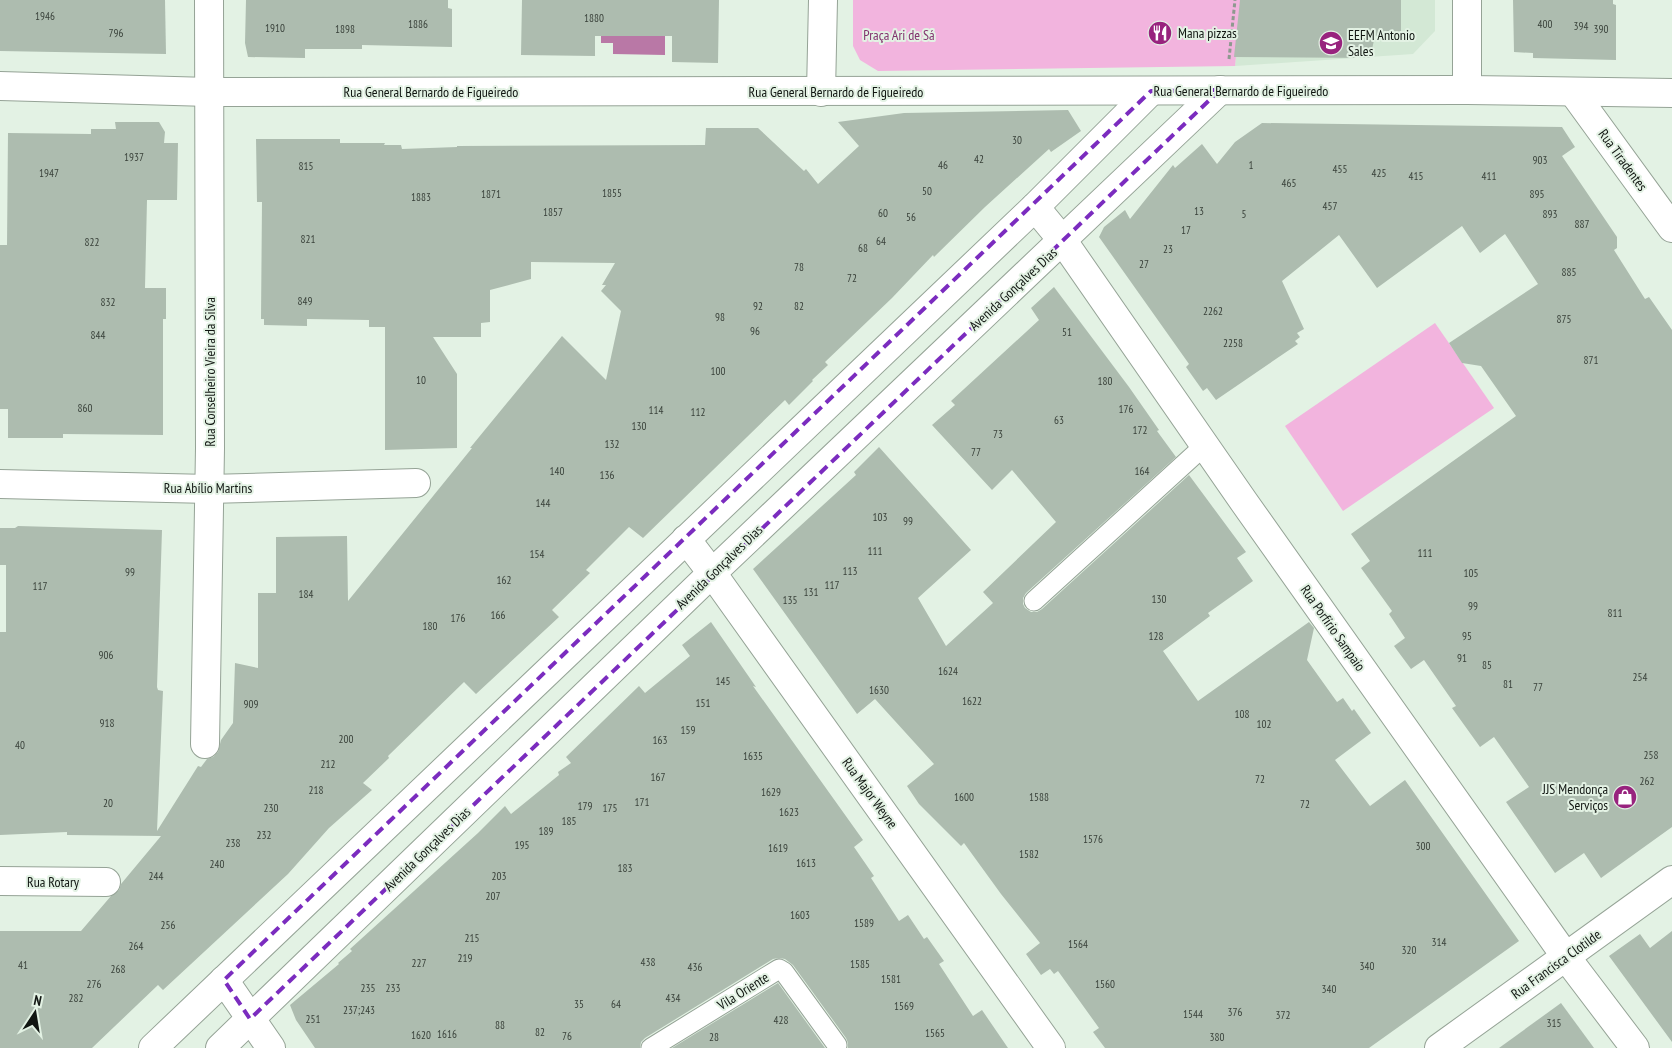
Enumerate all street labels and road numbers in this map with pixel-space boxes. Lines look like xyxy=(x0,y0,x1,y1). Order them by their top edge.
street label: Rua General Bernardo de Figueiredo xyxy=(1154,82,1328,100)
street label: Rua General Bernardo de Figueiredo xyxy=(344,83,518,101)
street label: Rua General Bernardo de Figueiredo xyxy=(749,83,923,101)
street label: Rua Tiradentes xyxy=(1595,126,1652,195)
street label: Avenida Gonçalves Dias xyxy=(965,243,1061,334)
street label: Rua Conselheiro Vieira da Silva xyxy=(201,297,219,447)
street label: Rua Abílio Martins xyxy=(164,479,253,497)
street label: Avenida Gonçalves Dias xyxy=(672,521,766,613)
street label: Rua Porfírio Sampaio xyxy=(1297,581,1369,675)
street label: Rua Major Weyne xyxy=(838,754,902,832)
street label: Avenida Gonçalves Dias xyxy=(380,803,474,895)
street label: Rua Rotary xyxy=(27,873,80,891)
street label: Rua Francisca Clotilde xyxy=(1508,925,1605,1003)
street label: Vila Oriente xyxy=(713,968,772,1014)

